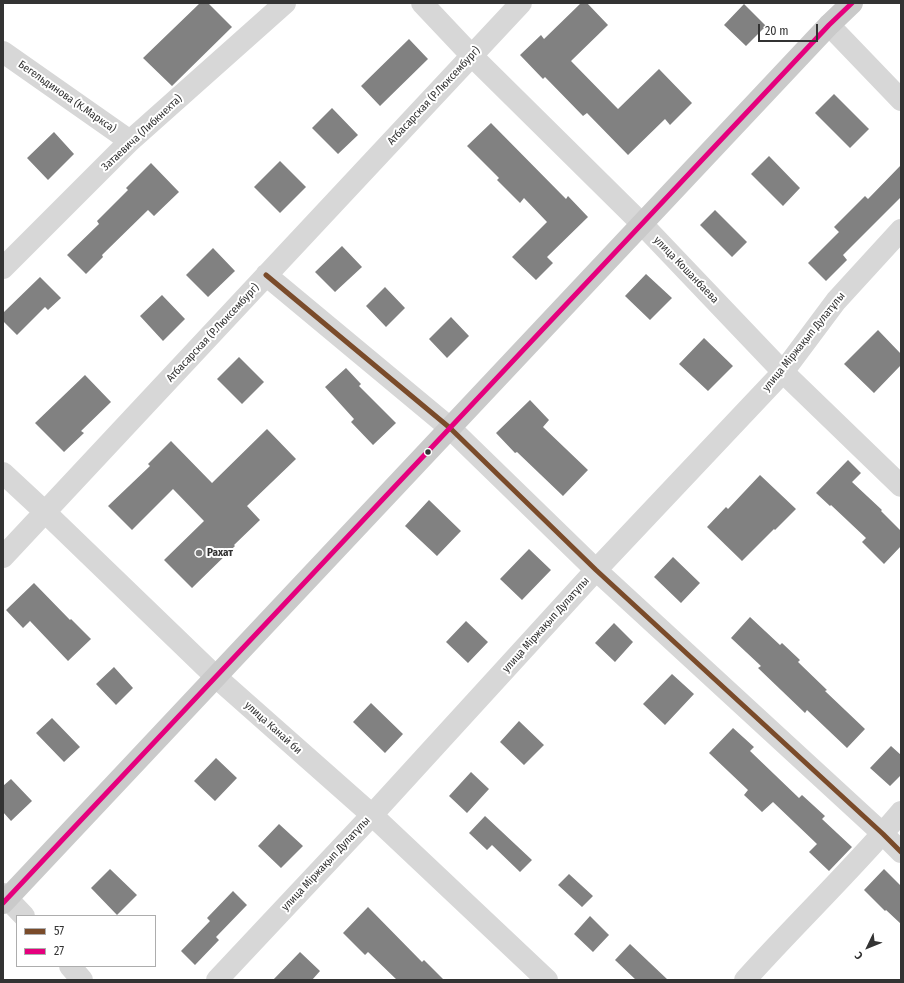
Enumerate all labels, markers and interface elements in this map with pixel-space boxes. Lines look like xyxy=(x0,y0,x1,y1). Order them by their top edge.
scale bar xyxy=(760,16,820,42)
text: 20 m xyxy=(765,24,789,38)
street label: Атбасарская (Р.Люксембург) xyxy=(385,44,483,148)
street label: Бегельдинова (К.Маркса) xyxy=(15,58,119,136)
street label: Затаевича (Либкнехта) xyxy=(99,92,185,174)
street label: улица Кошанбаева xyxy=(651,234,721,306)
street label: Атбасарская (Р.Люксембург) xyxy=(164,281,262,385)
street label: улица Міржақып Дулатұлы xyxy=(760,290,848,394)
unlabelled marker xyxy=(423,447,433,457)
place label: Рахат xyxy=(207,546,233,560)
marker: Рахат xyxy=(194,548,204,558)
street label: улица Міржақып Дулатұлы xyxy=(500,575,592,675)
street label: улица Канай би xyxy=(242,699,304,757)
street label: улица Міржақып Дулатұлы xyxy=(279,814,373,914)
legend xyxy=(16,915,156,967)
text: 57 xyxy=(54,924,64,938)
north arrow xyxy=(848,927,888,967)
text: 27 xyxy=(54,944,64,958)
text: С xyxy=(852,949,866,962)

